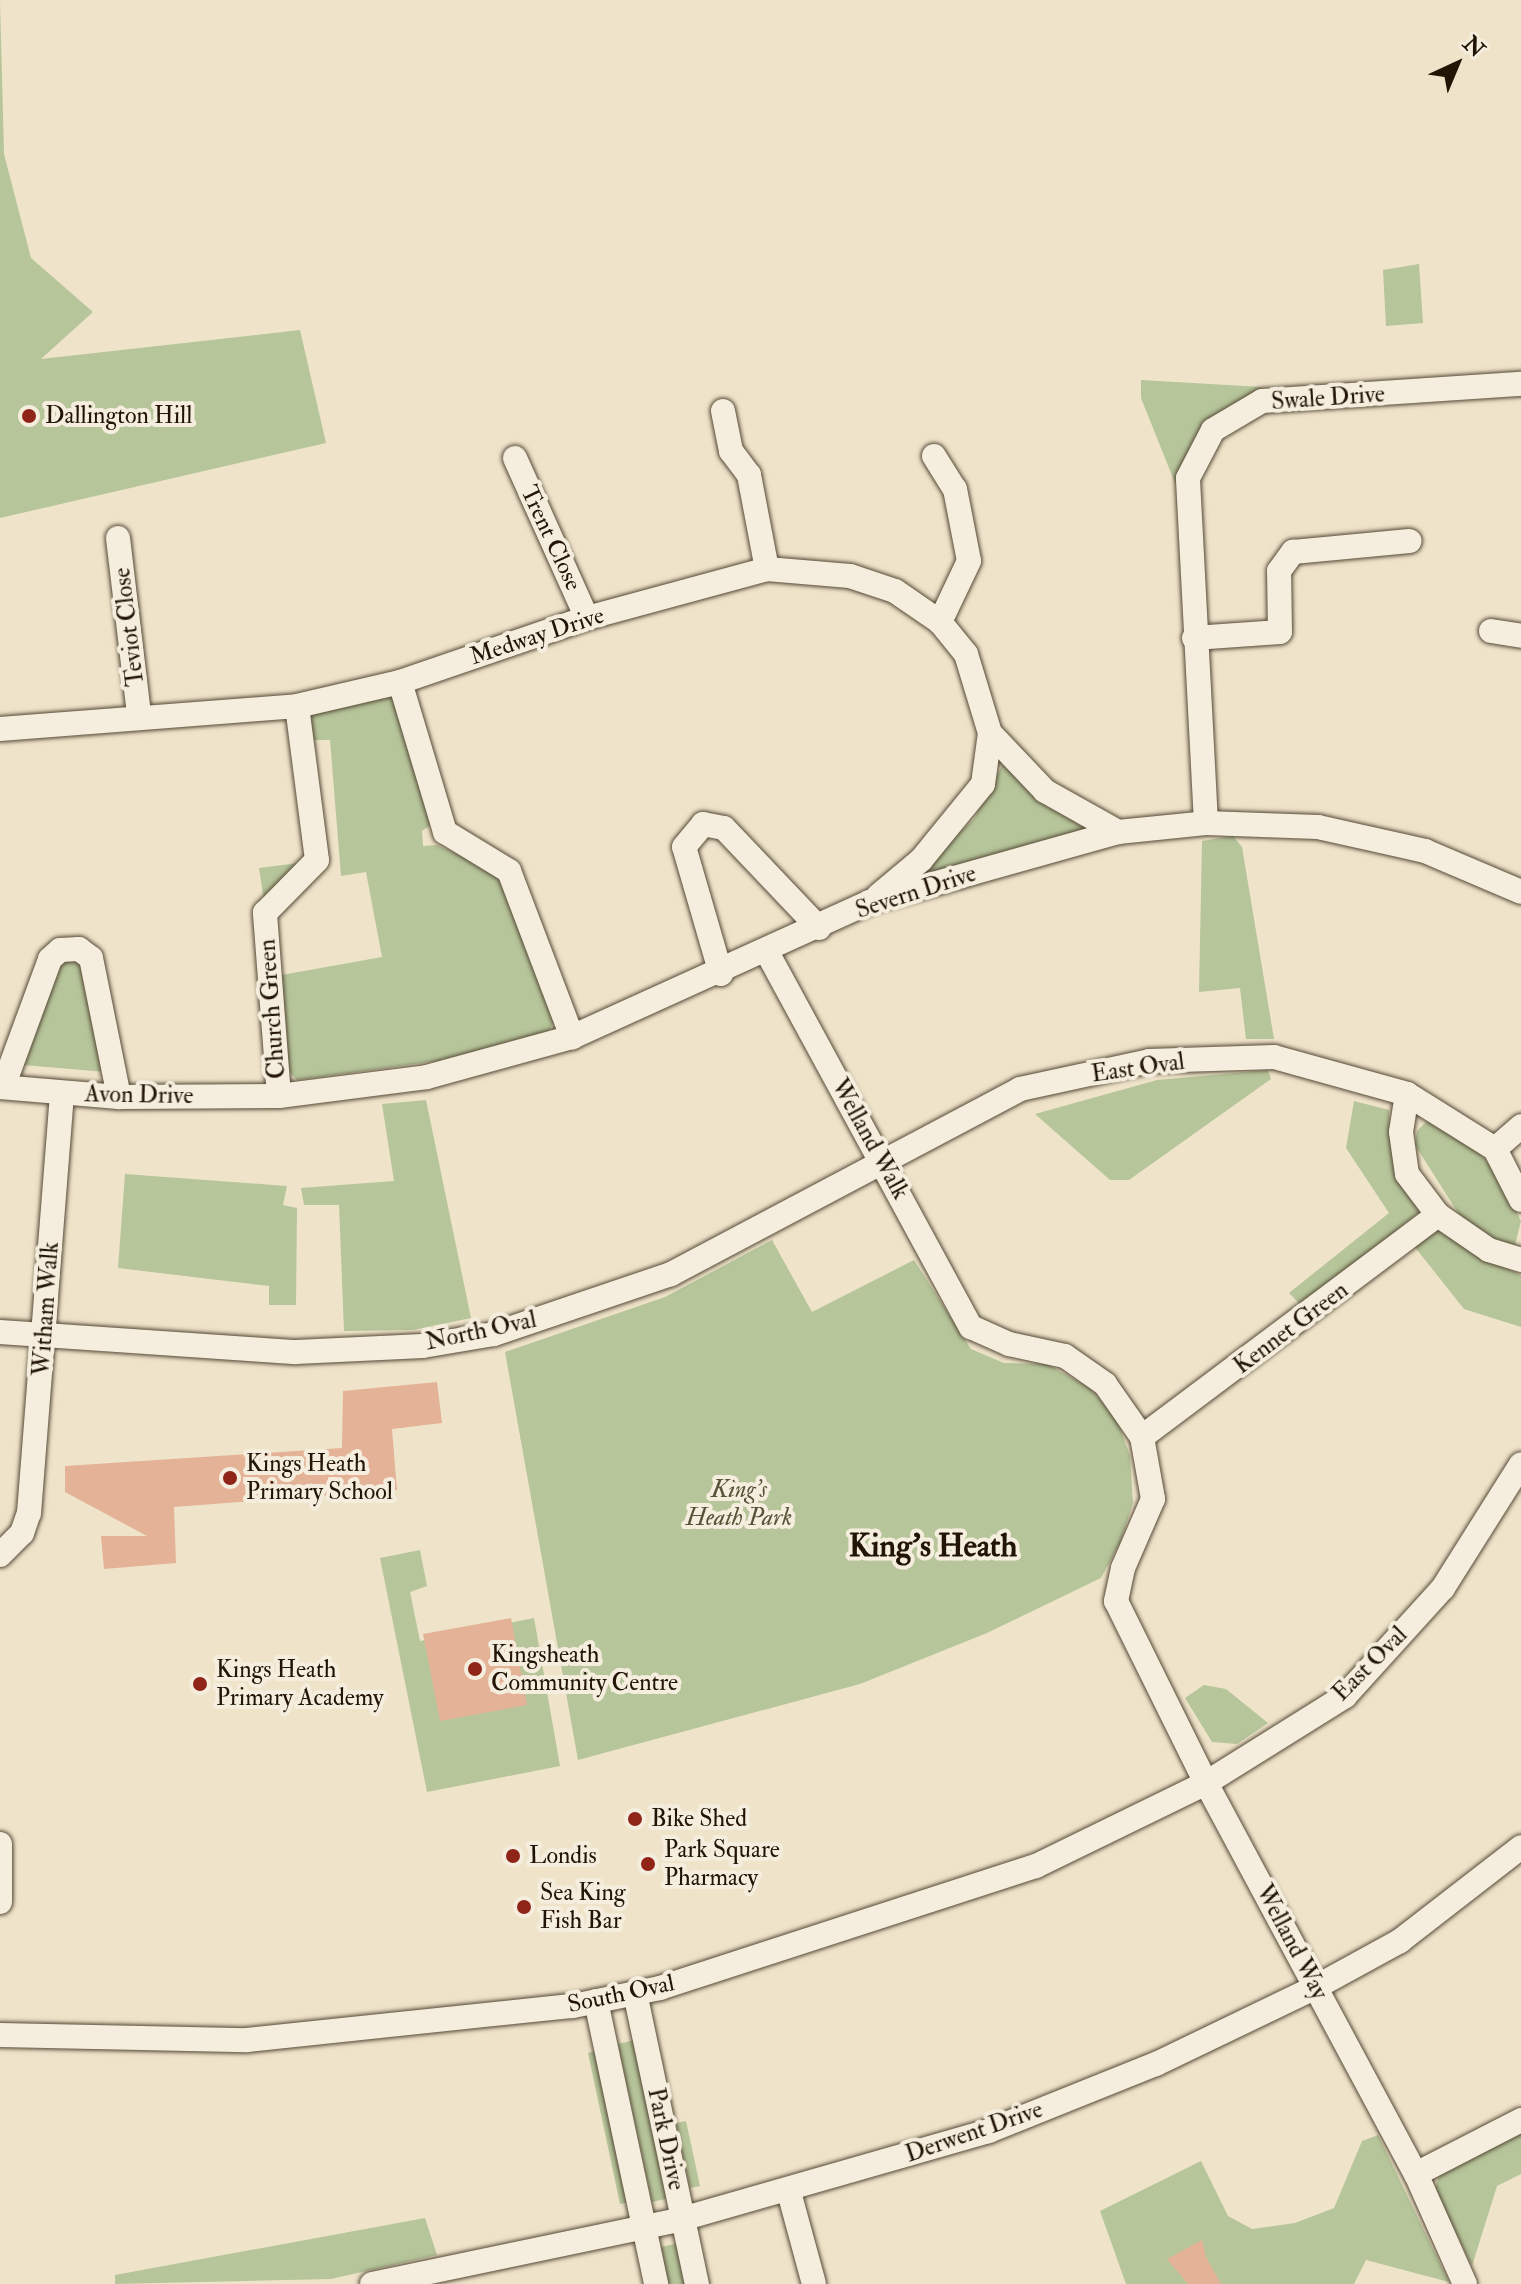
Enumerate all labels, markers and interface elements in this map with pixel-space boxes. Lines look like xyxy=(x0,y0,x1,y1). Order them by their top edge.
north arrow xyxy=(1417,24,1497,104)
text: N xyxy=(1457,30,1490,64)
street label: Swale Drive xyxy=(1270,380,1386,416)
place label: Dallington Hill xyxy=(45,402,192,430)
marker: Dallington Hill xyxy=(20,407,38,425)
street label: Trent Close xyxy=(514,481,588,595)
street label: Teviot Close xyxy=(107,566,151,688)
street label: Medway Drive xyxy=(466,601,608,671)
street label: Severn Drive xyxy=(852,859,980,925)
street label: Church Green xyxy=(253,938,291,1080)
street label: East Oval xyxy=(1089,1047,1187,1089)
street label: Welland Walk xyxy=(825,1074,915,1204)
street label: Avon Drive xyxy=(84,1080,194,1110)
street label: Witham Walk xyxy=(27,1241,65,1377)
street label: Kennet Green xyxy=(1228,1276,1354,1380)
street label: North Oval xyxy=(423,1305,539,1357)
place label: Kings Heath Primary School xyxy=(246,1450,393,1506)
marker: Kings Heath Primary School xyxy=(221,1469,239,1487)
park label: King's Heath Park xyxy=(686,1476,792,1532)
district label: King's Heath xyxy=(849,1527,1017,1565)
street label: East Oval xyxy=(1327,1621,1413,1707)
place label: Kingsheath Community Centre xyxy=(491,1641,678,1697)
place label: Kings Heath Primary Academy xyxy=(216,1656,384,1712)
marker: Kingsheath Community Centre xyxy=(466,1660,484,1678)
marker: Kings Heath Primary Academy xyxy=(191,1675,209,1693)
place label: Bike Shed xyxy=(651,1805,747,1833)
marker: Bike Shed xyxy=(626,1810,644,1828)
place label: Park Square Pharmacy xyxy=(664,1836,780,1892)
place label: Londis xyxy=(529,1842,597,1870)
marker: Londis xyxy=(504,1847,522,1865)
marker: Park Square Pharmacy xyxy=(639,1855,657,1873)
place label: Sea King Fish Bar xyxy=(540,1879,626,1935)
street label: Welland Way xyxy=(1250,1880,1334,2004)
marker: Sea King Fish Bar xyxy=(515,1898,533,1916)
street label: South Oval xyxy=(565,1969,677,2019)
street label: Park Drive xyxy=(641,2085,691,2193)
street label: Derwent Drive xyxy=(902,2095,1046,2169)

